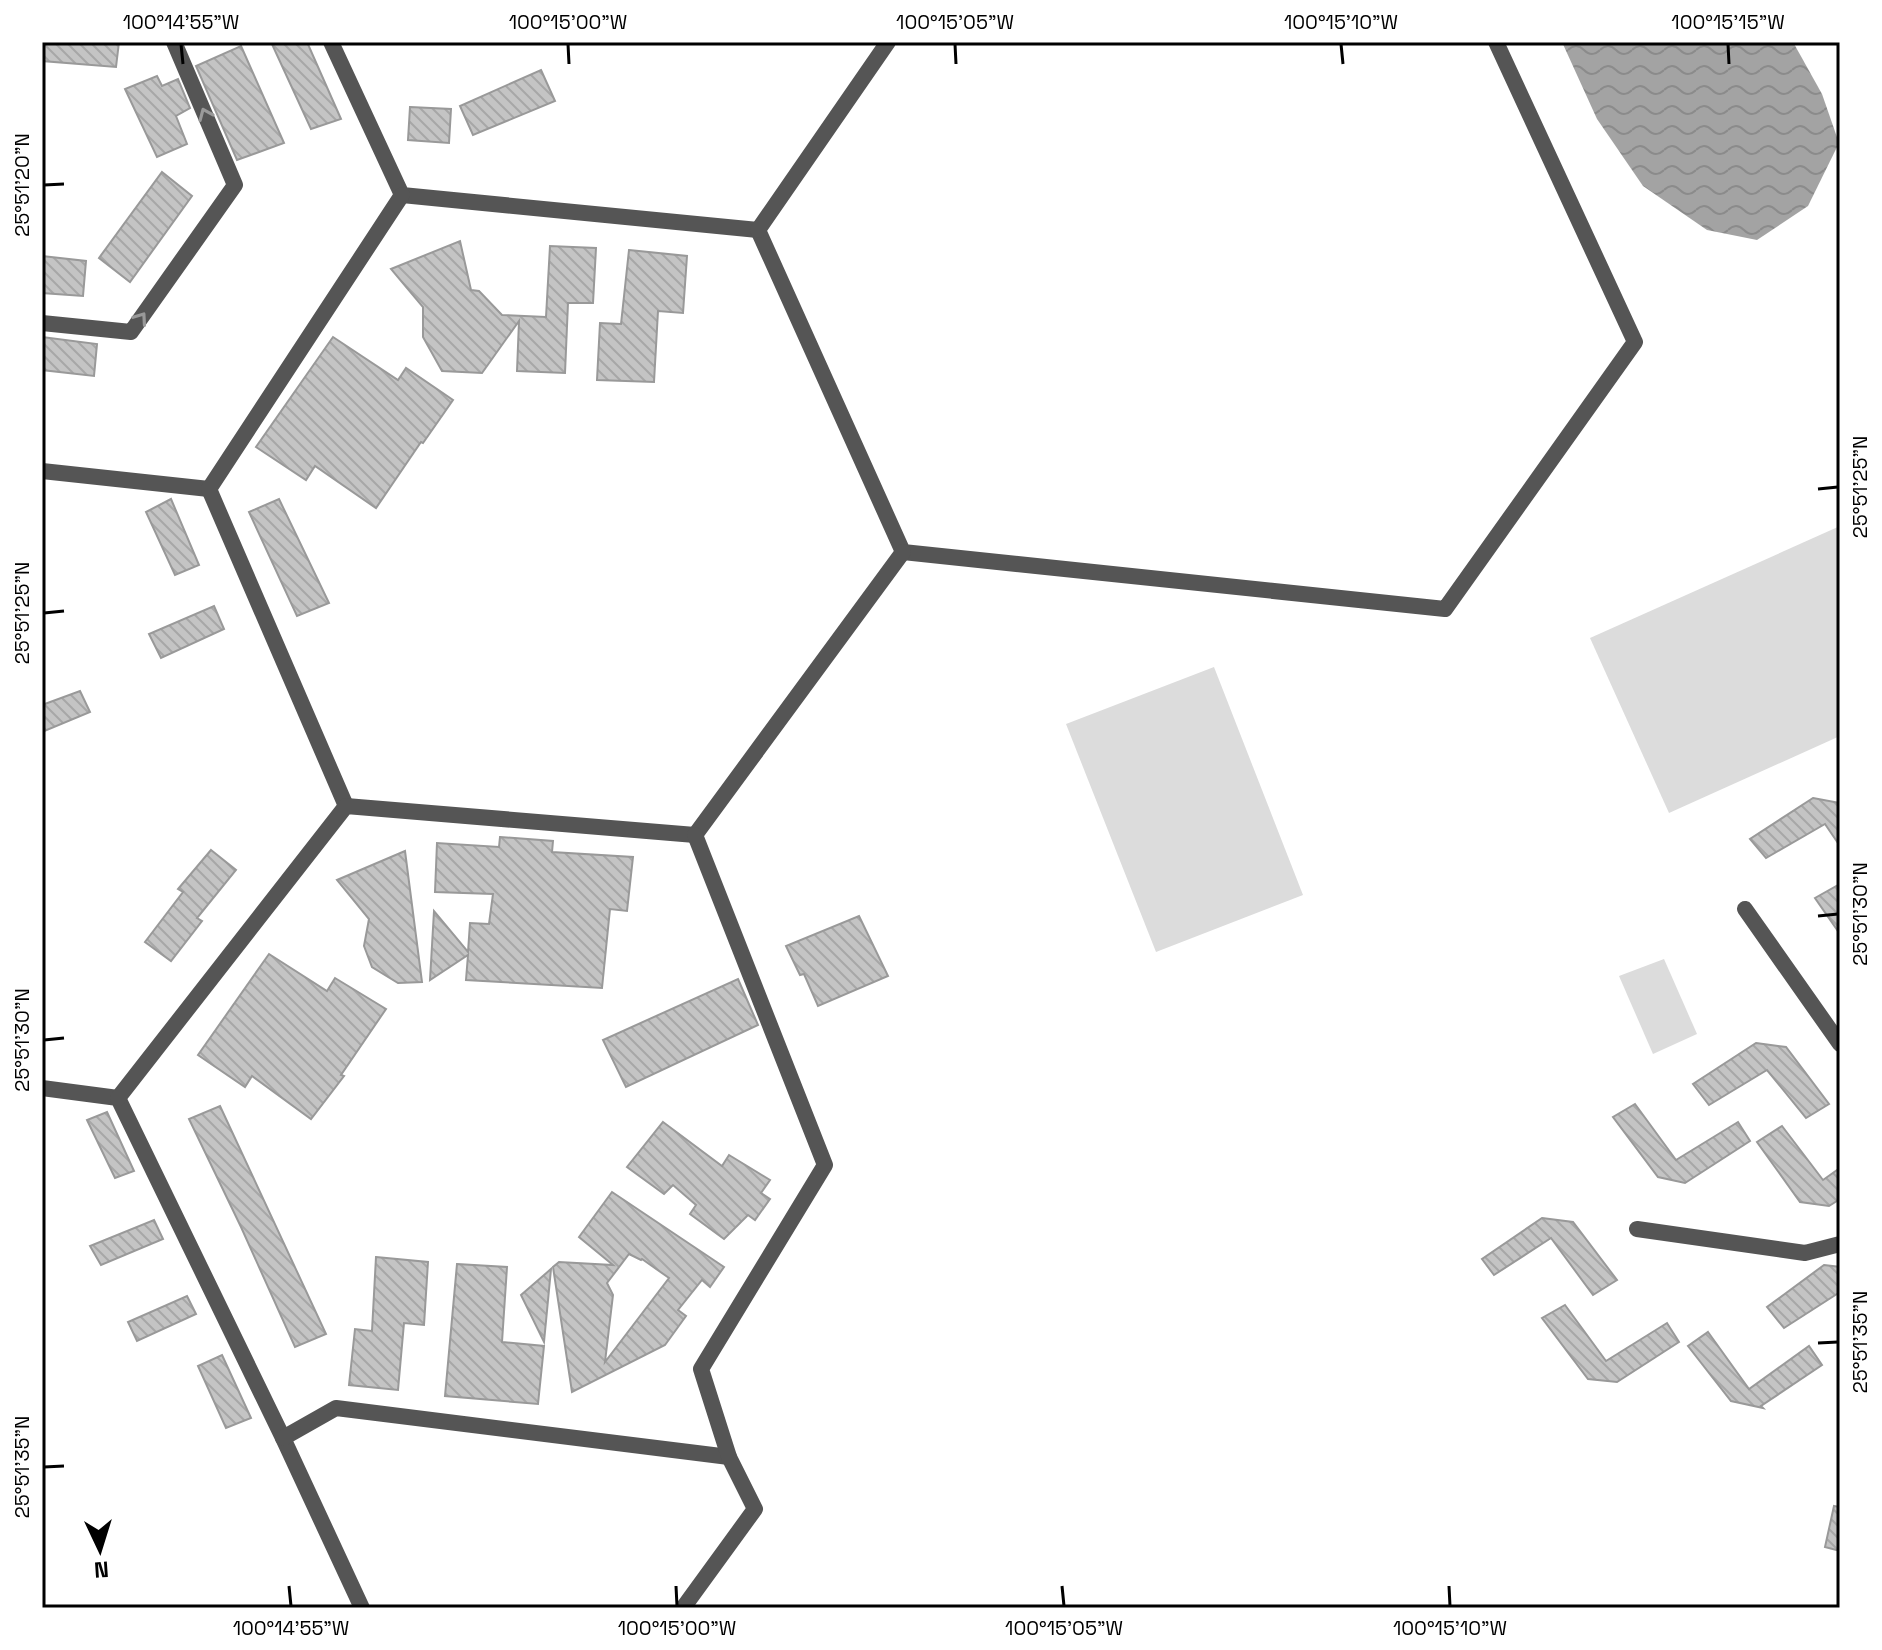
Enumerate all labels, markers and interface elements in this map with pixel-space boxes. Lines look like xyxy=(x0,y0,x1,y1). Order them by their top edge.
text: 100°14'55"W xyxy=(123,9,239,35)
text: 100°15'00"W xyxy=(509,9,627,35)
text: 100°15'05"W xyxy=(896,9,1014,35)
text: 100°15'10"W xyxy=(1284,9,1398,35)
text: 100°15'15"W xyxy=(1671,9,1785,35)
one-way arrow xyxy=(198,108,214,122)
text: 25°51'20"N xyxy=(9,133,35,237)
one-way arrow xyxy=(131,313,145,327)
text: 25°51'25"N xyxy=(1847,436,1873,538)
text: 25°51'25"N xyxy=(9,562,35,664)
text: 25°51'30"N xyxy=(1847,862,1873,966)
text: 25°51'30"N xyxy=(9,988,35,1092)
text: 25°51'35"N xyxy=(1847,1291,1873,1393)
text: 25°51'35"N xyxy=(9,1416,35,1518)
north arrow xyxy=(60,1510,140,1590)
text: N xyxy=(93,1555,110,1584)
text: 100°14'55"W xyxy=(233,1615,349,1641)
text: 100°15'00"W xyxy=(618,1615,736,1641)
text: 100°15'05"W xyxy=(1005,1615,1123,1641)
text: 100°15'10"W xyxy=(1393,1615,1507,1641)

